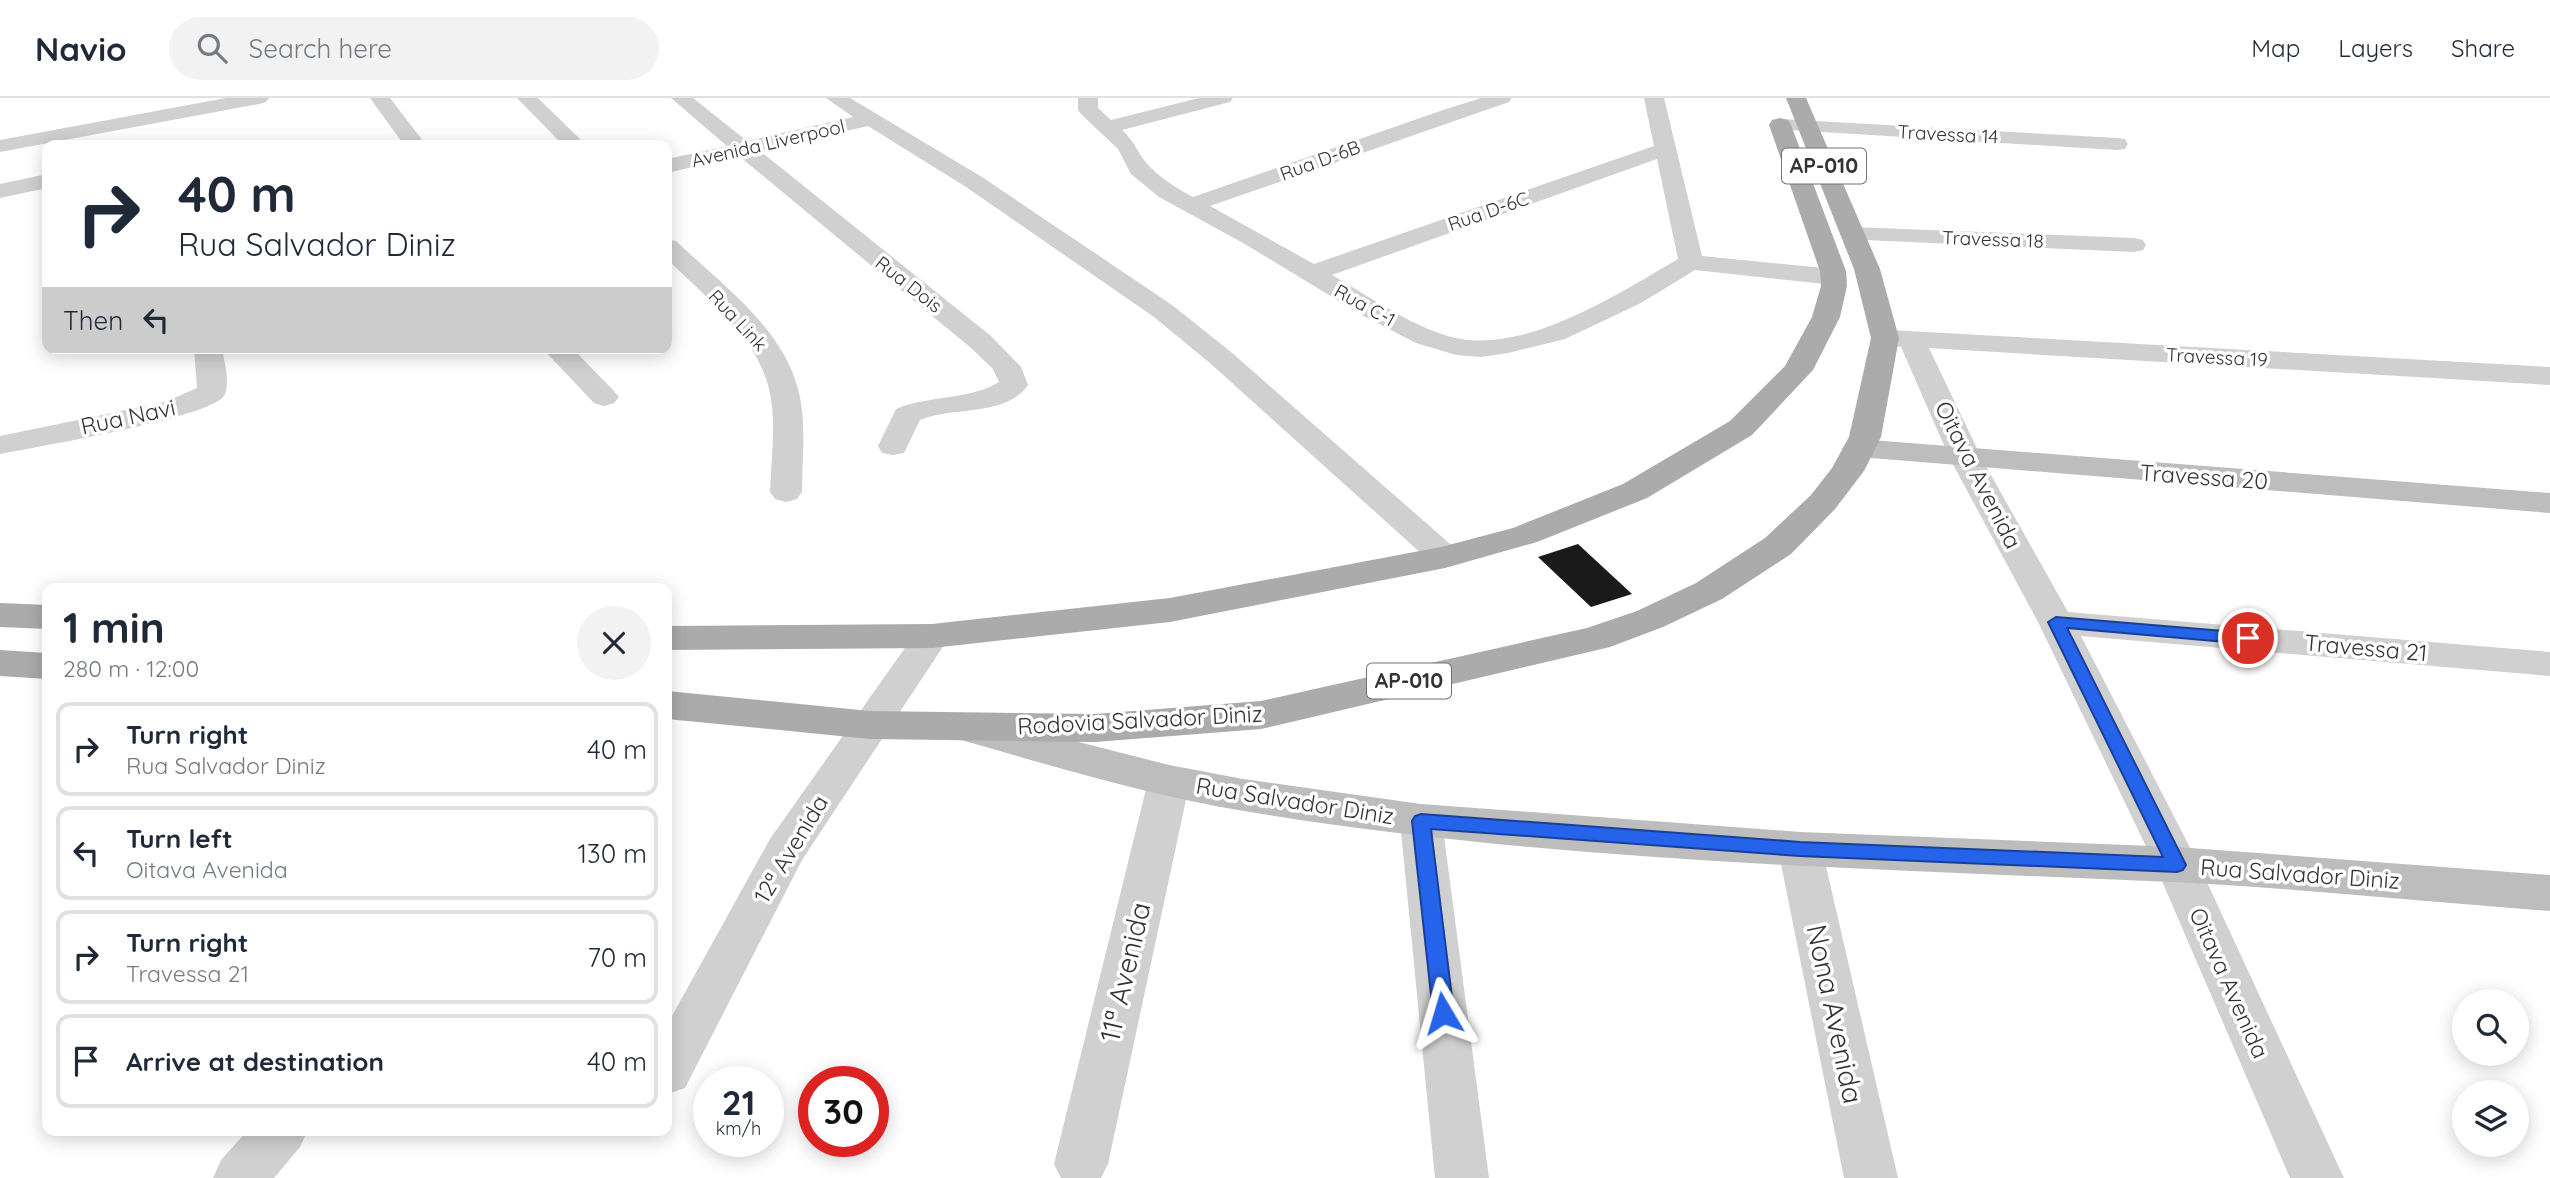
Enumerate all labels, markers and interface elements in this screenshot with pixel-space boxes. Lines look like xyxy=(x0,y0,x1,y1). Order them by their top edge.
search box xyxy=(169,17,659,80)
text: Navio xyxy=(35,28,127,69)
icon: search xyxy=(193,29,231,67)
text: Search here xyxy=(249,32,392,65)
text: Map xyxy=(2251,33,2300,63)
text: Layers xyxy=(2338,33,2413,63)
text: Share xyxy=(2451,33,2515,63)
street label: Avenida Liverpool xyxy=(689,114,847,172)
street label: Travessa 14 xyxy=(1897,119,1999,149)
street label: Rua D-6B xyxy=(1277,134,1363,186)
road number: AP-010 xyxy=(1782,148,1866,184)
text: 40 m xyxy=(178,163,296,224)
icon: right xyxy=(63,168,154,259)
street label: Rua D-6C xyxy=(1444,186,1532,236)
text: Rua Salvador Diniz xyxy=(178,224,456,264)
street label: Travessa 18 xyxy=(1942,225,2044,253)
street label: Rua Dois xyxy=(871,250,947,318)
street label: Rua C-1 xyxy=(1330,279,1400,331)
street label: Rua Link xyxy=(704,284,772,356)
icon: left xyxy=(137,301,175,339)
text: Then xyxy=(63,304,123,337)
street label: Travessa 19 xyxy=(2166,342,2268,372)
street label: Rua Navi xyxy=(78,392,178,441)
street label: Oitava Avenida xyxy=(1929,396,2028,553)
street label: Travessa 20 xyxy=(2139,458,2269,495)
text: 1 min xyxy=(63,601,165,654)
button: close xyxy=(577,606,651,680)
pin xyxy=(2218,608,2278,668)
icon: arrive xyxy=(2229,619,2267,657)
street label: Travessa 21 xyxy=(2303,628,2429,667)
text: 280 m · 12:00 xyxy=(63,654,199,683)
road number: AP-010 xyxy=(1367,664,1451,698)
street label: Rodovia Salvador Diniz xyxy=(1017,699,1263,740)
text: Turn right xyxy=(126,718,248,751)
icon: right xyxy=(67,730,105,768)
text: 40 m xyxy=(587,733,647,766)
text: Rua Salvador Diniz xyxy=(126,751,326,780)
street label: Rua Salvador Diniz xyxy=(1194,771,1396,830)
street label: 12ª Avenida xyxy=(747,789,834,908)
text: Turn left xyxy=(126,822,233,855)
icon: left xyxy=(67,834,105,872)
text: 130 m xyxy=(577,837,647,870)
street label: Rua Salvador Diniz xyxy=(2199,852,2401,895)
text: Oitava Avenida xyxy=(126,855,288,884)
street label: 11ª Avenida xyxy=(1091,899,1158,1045)
street label: Oitava Avenida xyxy=(2183,903,2276,1063)
street label: Nona Avenida xyxy=(1799,921,1872,1107)
text: Turn right xyxy=(126,926,248,959)
icon: right xyxy=(67,938,105,976)
text: 70 m xyxy=(587,941,647,974)
text: Travessa 21 xyxy=(126,959,249,988)
position arrow xyxy=(1406,976,1480,1050)
map controls xyxy=(2452,989,2529,1157)
button: search xyxy=(2452,989,2529,1066)
icon: arrive xyxy=(67,1042,105,1080)
text: Arrive at destination xyxy=(126,1045,384,1078)
text: 40 m xyxy=(587,1045,647,1078)
speed limit sign: 30 xyxy=(798,1066,889,1157)
text: 21 xyxy=(722,1080,755,1124)
button: layers xyxy=(2452,1080,2529,1157)
text: km/h xyxy=(716,1117,761,1140)

